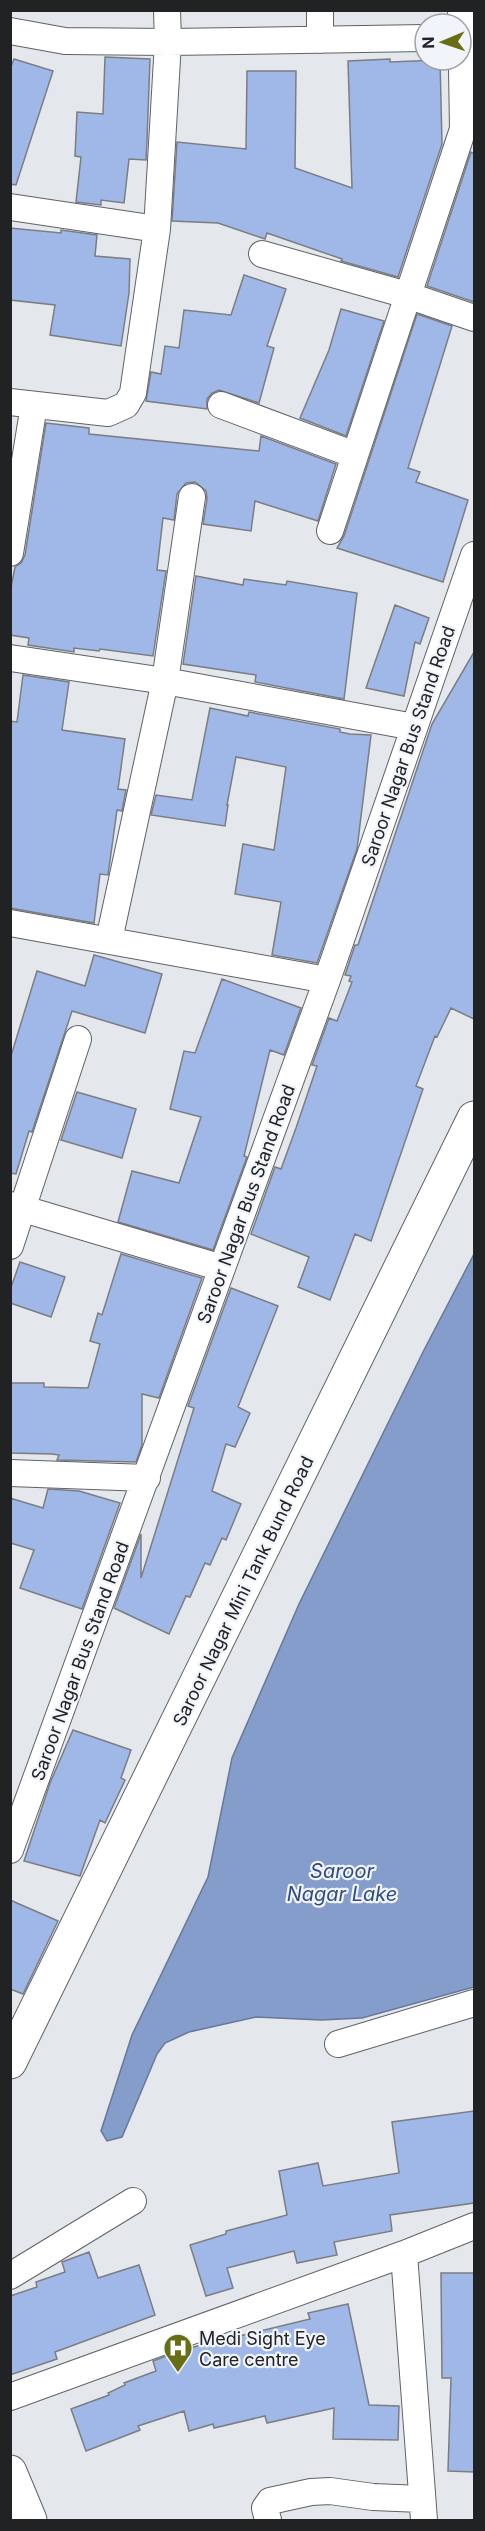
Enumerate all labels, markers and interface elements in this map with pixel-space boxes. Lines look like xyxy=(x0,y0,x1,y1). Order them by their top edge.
north arrow xyxy=(413,12,473,72)
text: N xyxy=(418,36,438,49)
street label: Saroor Nagar Bus Stand Road xyxy=(357,623,459,869)
street label: Saroor Nagar Bus Stand Road xyxy=(193,1082,299,1326)
street label: Saroor Nagar Mini Tank Bund Road xyxy=(168,1453,318,1729)
street label: Saroor Nagar Bus Stand Road xyxy=(27,1539,133,1783)
water label: Saroor Nagar Lake xyxy=(287,1859,397,1906)
place label: Medi Sight Eye Care centre xyxy=(199,2328,326,2370)
hospital icon: Medi Sight Eye Care centre xyxy=(162,2332,194,2374)

